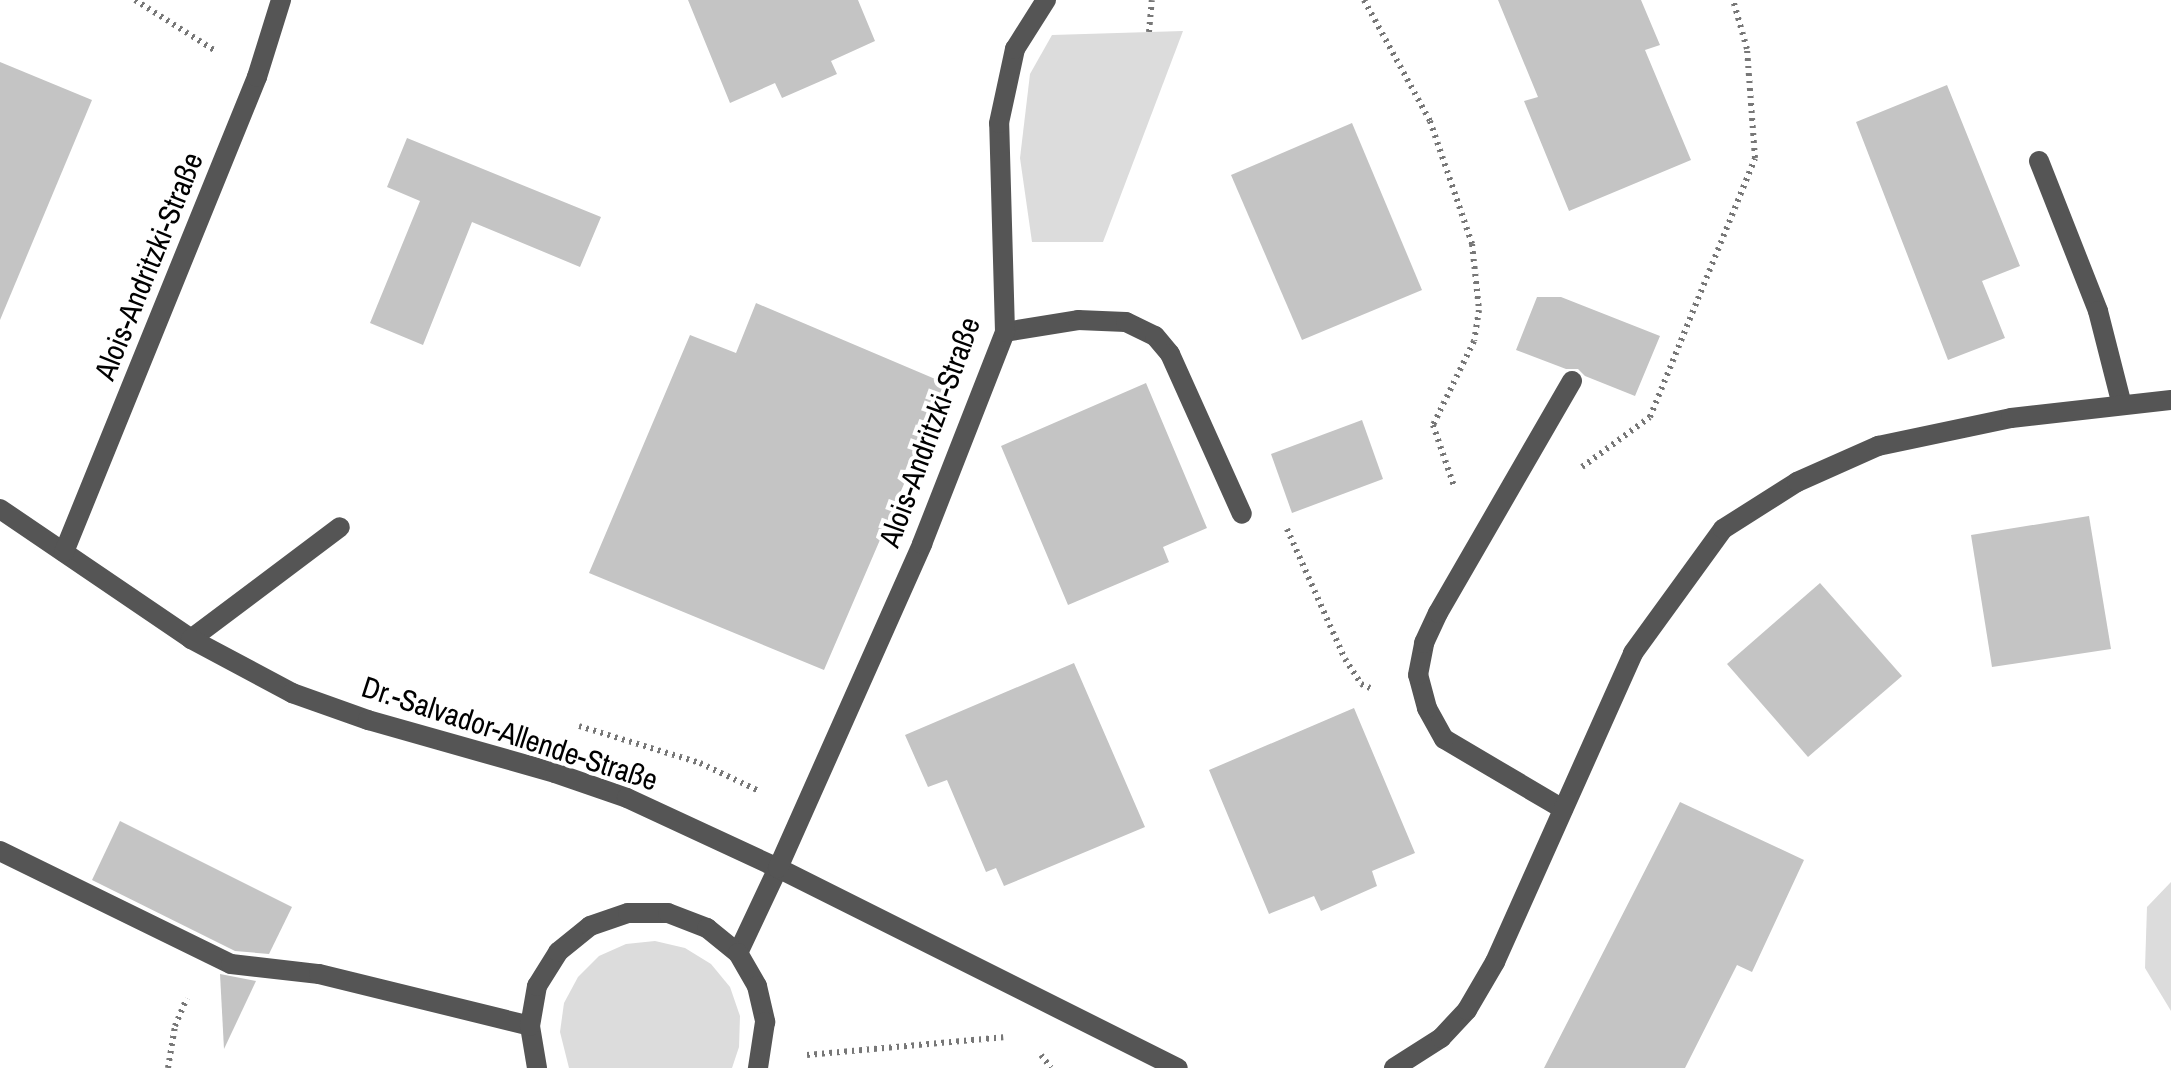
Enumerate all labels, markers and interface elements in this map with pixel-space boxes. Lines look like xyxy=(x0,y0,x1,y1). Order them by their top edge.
street label: Alois-Andritzki-Straße xyxy=(86,147,210,385)
street label: Alois-Andritzki-Straße xyxy=(871,312,987,552)
street label: Dr.-Salvador-Allende-Straße xyxy=(358,668,662,798)

